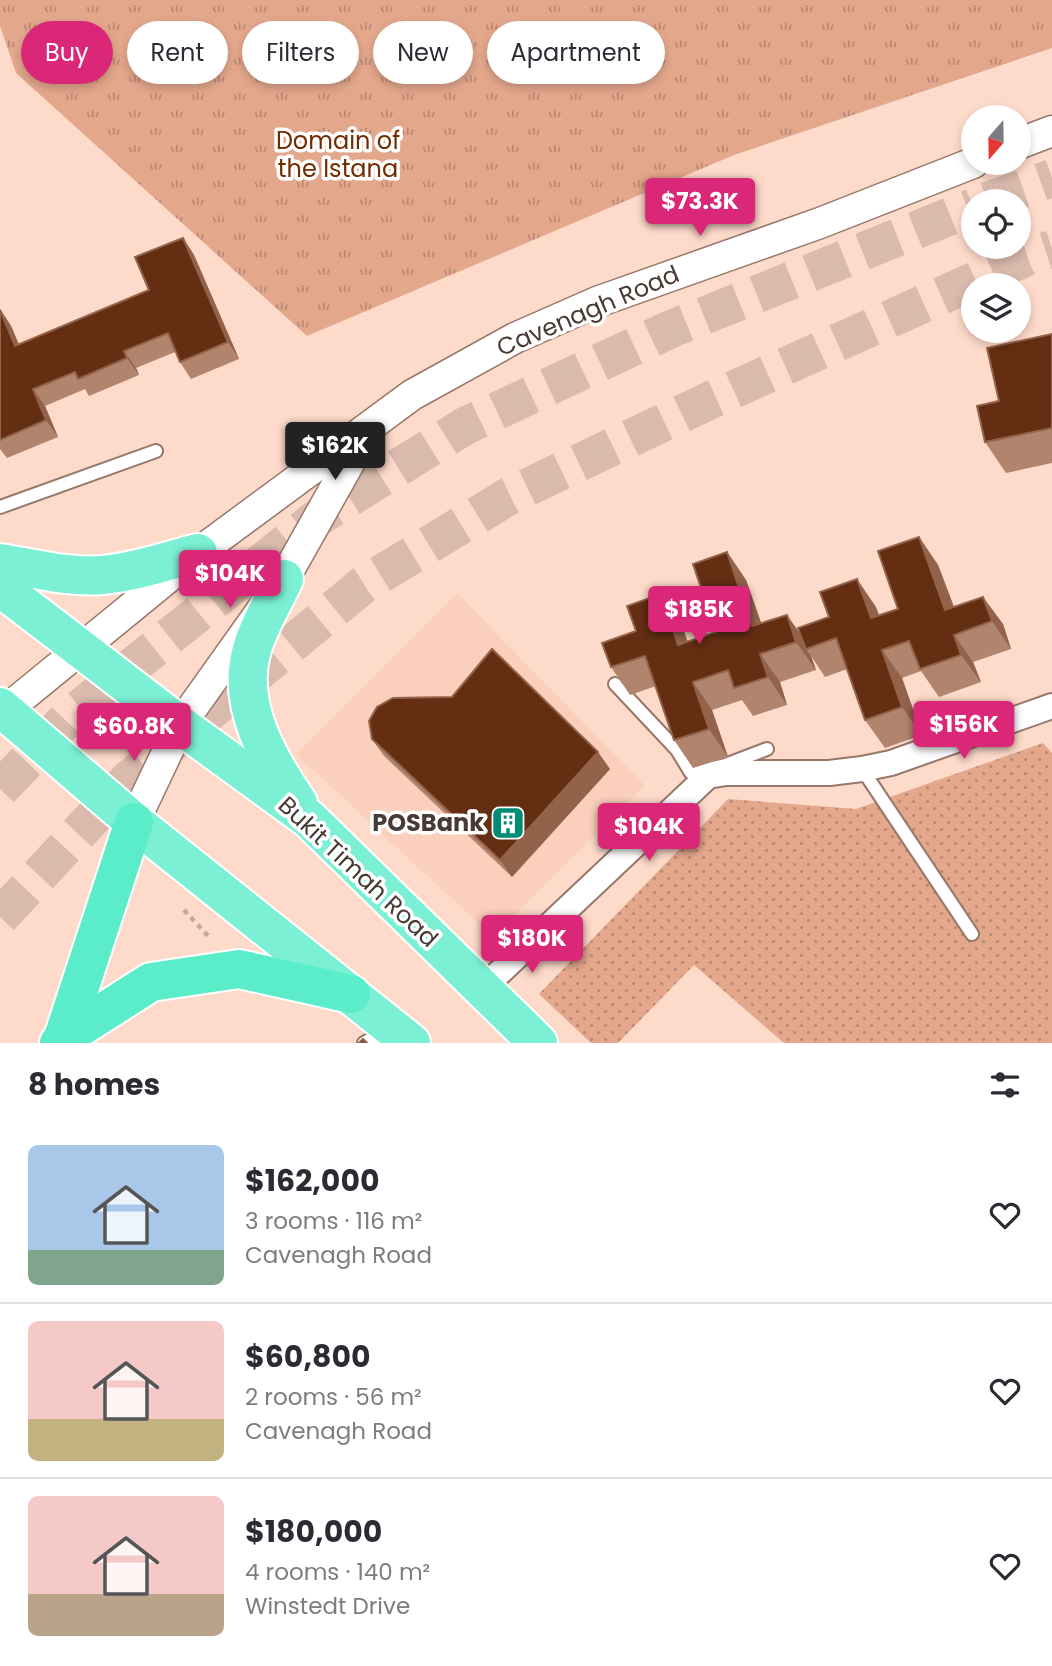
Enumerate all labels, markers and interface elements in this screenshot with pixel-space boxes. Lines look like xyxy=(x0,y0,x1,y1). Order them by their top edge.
chip: Buy xyxy=(21,21,113,84)
chip: Rent xyxy=(127,21,228,84)
chip: Filters xyxy=(242,21,359,84)
chip: New xyxy=(373,21,473,84)
chip: Apartment xyxy=(487,21,665,84)
north arrow xyxy=(961,105,1031,175)
map controls xyxy=(961,105,1031,343)
park label: Domain of the Istana xyxy=(276,124,400,185)
pin: $73.3K xyxy=(643,178,757,238)
text: $73.3K xyxy=(661,185,739,217)
button: locate xyxy=(961,189,1031,259)
street label: Cavenagh Road xyxy=(492,257,684,364)
button: layers xyxy=(961,273,1031,343)
pin: $162K xyxy=(286,422,384,482)
text: $162K xyxy=(301,429,369,461)
pin: $104K xyxy=(181,550,279,610)
text: $104K xyxy=(195,557,265,589)
pin: $185K xyxy=(650,586,748,646)
text: $185K xyxy=(664,593,734,625)
pin: $156K xyxy=(915,702,1013,761)
pin: $60.8K xyxy=(77,704,191,763)
text: $156K xyxy=(929,708,999,740)
text: $60.8K xyxy=(93,710,175,742)
street label: Bukit Timah Road xyxy=(271,789,445,954)
building icon: POSBank xyxy=(489,804,527,842)
pin: $104K xyxy=(600,804,698,863)
place label: POSBank xyxy=(372,806,484,839)
text: $104K xyxy=(614,810,684,842)
pin: $180K xyxy=(483,916,581,975)
text: $180K xyxy=(497,922,567,954)
text: 8 homes xyxy=(28,1063,160,1106)
icon: filters xyxy=(986,1066,1024,1104)
text: $162,000 xyxy=(245,1159,380,1202)
icon: home xyxy=(84,1173,168,1257)
icon: heart xyxy=(986,1196,1024,1234)
text: 3 rooms · 116 m² xyxy=(245,1205,422,1237)
text: Cavenagh Road xyxy=(245,1239,432,1271)
text: $60,800 xyxy=(245,1335,371,1378)
icon: home xyxy=(84,1349,168,1433)
icon: heart xyxy=(986,1372,1024,1410)
text: 2 rooms · 56 m² xyxy=(245,1381,422,1413)
text: Cavenagh Road xyxy=(245,1415,432,1447)
text: $180,000 xyxy=(245,1510,382,1553)
icon: home xyxy=(84,1524,168,1608)
icon: heart xyxy=(986,1547,1024,1585)
text: 4 rooms · 140 m² xyxy=(245,1556,430,1588)
text: Winstedt Drive xyxy=(245,1590,410,1622)

